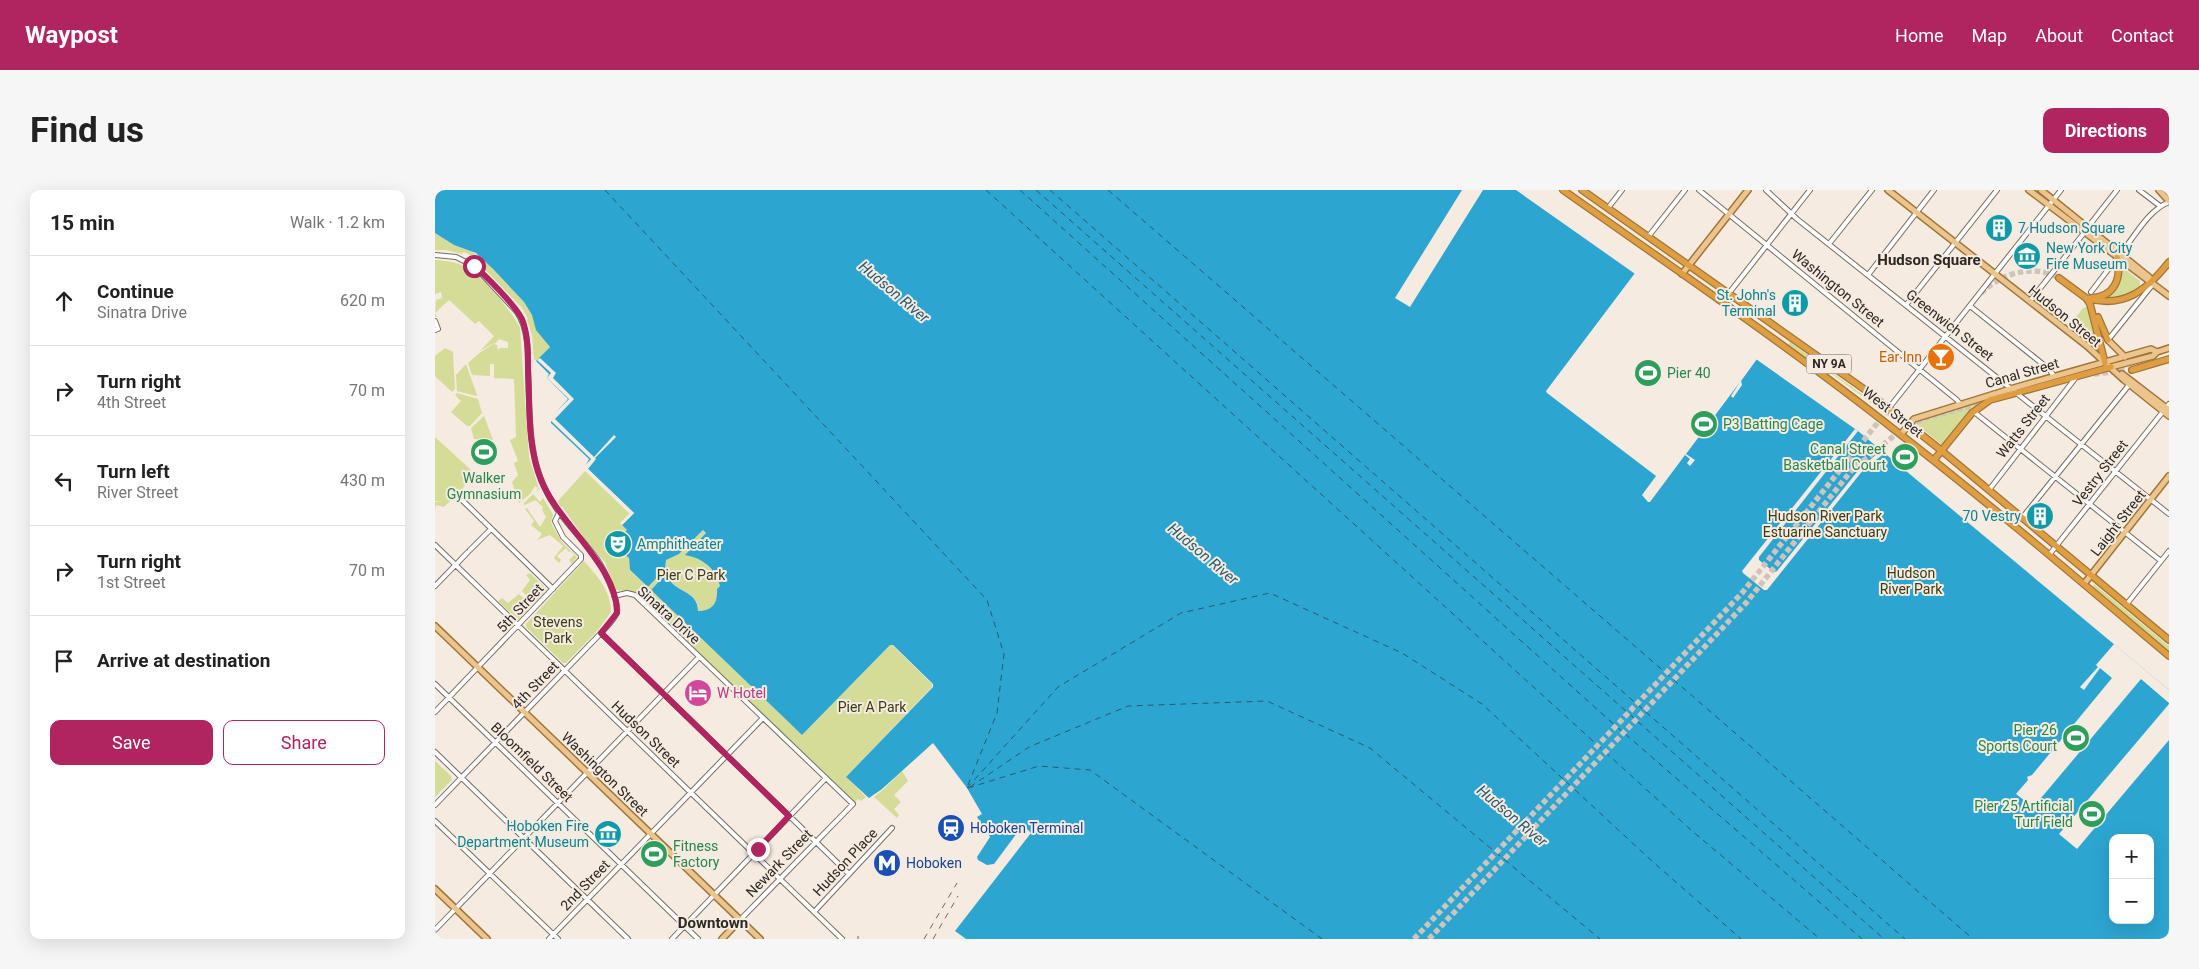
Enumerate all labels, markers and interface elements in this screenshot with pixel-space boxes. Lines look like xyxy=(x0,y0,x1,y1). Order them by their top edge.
text: Waypost xyxy=(25,21,118,49)
text: Home xyxy=(1895,25,1944,46)
text: Map xyxy=(1972,25,2007,46)
text: About xyxy=(2035,25,2083,46)
text: Contact xyxy=(2111,25,2174,46)
button: Directions xyxy=(2043,108,2169,153)
text: Find us xyxy=(30,110,144,151)
text: 15 min xyxy=(50,211,115,235)
text: Walk · 1.2 km xyxy=(290,213,385,232)
building icon: 7 Hudson Square xyxy=(1984,213,2014,243)
place label: 7 Hudson Square xyxy=(2018,220,2125,236)
place label: New York City Fire Museum xyxy=(2046,240,2133,272)
museum icon: New York City Fire Museum xyxy=(2012,241,2042,271)
street label: Washington Street xyxy=(1789,246,1888,330)
district label: Hudson Square xyxy=(1877,251,1981,269)
route start xyxy=(463,255,486,278)
water label: Hudson River xyxy=(855,257,934,327)
text: Continue xyxy=(97,280,174,303)
street label: Hudson Street xyxy=(2025,282,2105,350)
street label: Greenwich Street xyxy=(1903,286,1997,364)
icon: ahead xyxy=(50,287,78,315)
place label: St. John's Terminal xyxy=(1716,287,1776,319)
building icon: St. John's Terminal xyxy=(1780,288,1810,318)
text: 620 m xyxy=(340,291,385,310)
text: Sinatra Drive xyxy=(97,303,187,322)
bar icon: Ear Inn xyxy=(1926,342,1956,372)
place label: Ear Inn xyxy=(1879,349,1922,365)
road number: NY 9A xyxy=(1807,354,1851,373)
street label: Canal Street xyxy=(1983,355,2061,391)
sports icon: Pier 40 xyxy=(1633,358,1663,388)
place label: Pier 40 xyxy=(1667,365,1711,381)
text: Turn right xyxy=(97,370,181,393)
icon: right xyxy=(50,377,78,405)
text: 70 m xyxy=(349,381,385,400)
street label: West Street xyxy=(1860,384,1927,441)
street label: Watts Street xyxy=(1993,391,2053,461)
text: 4th Street xyxy=(97,393,166,412)
sports icon: P3 Batting Cage xyxy=(1689,409,1719,439)
place label: P3 Batting Cage xyxy=(1723,416,1823,432)
street label: Vestry Street xyxy=(2069,436,2131,509)
sports icon: Walker Gymnasium xyxy=(469,437,499,467)
place label: Canal Street Basketball Court xyxy=(1783,441,1886,473)
sports icon: Canal Street Basketball Court xyxy=(1890,442,1920,472)
text: Turn left xyxy=(97,460,170,483)
icon: left xyxy=(50,467,78,495)
place label: Walker Gymnasium xyxy=(447,470,521,502)
text: 430 m xyxy=(340,471,385,490)
text: River Street xyxy=(97,483,178,502)
street label: Laight Street xyxy=(2087,487,2149,559)
building icon: 70 Vestry xyxy=(2025,501,2055,531)
park label: Hudson River Park Estuarine Sanctuary xyxy=(1763,508,1888,540)
place label: 70 Vestry xyxy=(1962,508,2021,524)
water label: Hudson River xyxy=(1164,519,1243,589)
theatre icon: Amphitheater xyxy=(603,529,633,559)
place label: Amphitheater xyxy=(637,536,722,552)
text: Turn right xyxy=(97,550,181,573)
icon: right xyxy=(50,557,78,585)
text: 70 m xyxy=(349,561,385,580)
park label: Hudson River Park xyxy=(1880,565,1943,597)
park label: Pier C Park xyxy=(657,567,726,583)
text: 1st Street xyxy=(97,573,166,592)
street label: 5th Street xyxy=(493,580,547,636)
street label: Sinatra Drive xyxy=(634,583,704,647)
park label: Stevens Park xyxy=(533,614,583,646)
icon: arrive xyxy=(50,647,78,675)
text: Arrive at destination xyxy=(97,649,270,672)
street label: 4th Street xyxy=(508,657,562,712)
hotel icon: W Hotel xyxy=(683,678,713,708)
place label: W Hotel xyxy=(717,685,766,701)
street label: Hudson Street xyxy=(608,697,684,771)
park label: Pier A Park xyxy=(838,699,907,715)
street label: Bloomfield Street xyxy=(488,719,576,805)
button: Save xyxy=(50,720,213,765)
button: Share xyxy=(223,720,385,765)
place label: Pier 26 Sports Court xyxy=(1978,722,2057,754)
sports icon: Pier 26 Sports Court xyxy=(2061,723,2091,753)
street label: Washington Street xyxy=(558,729,652,820)
water label: Hudson River xyxy=(1473,781,1552,851)
place label: Pier 25 Artificial Turf Field xyxy=(1974,798,2073,830)
sports icon: Pier 25 Artificial Turf Field xyxy=(2077,799,2107,829)
station icon: Hoboken Terminal xyxy=(936,813,966,843)
place label: Hoboken Fire Department Museum xyxy=(457,818,589,850)
museum icon: Hoboken Fire Department Museum xyxy=(593,819,623,849)
place label: Hoboken Terminal xyxy=(970,820,1083,836)
street label: Hudson Place xyxy=(810,825,880,899)
street label: Newark Street xyxy=(743,826,816,900)
map controls xyxy=(2109,834,2154,924)
button: + xyxy=(2109,834,2154,879)
place label: Fitness Factory xyxy=(673,838,720,870)
route end xyxy=(747,838,770,861)
sports icon: Fitness Factory xyxy=(639,839,669,869)
metro station icon: Hoboken xyxy=(872,848,902,878)
place label: Hoboken xyxy=(906,855,962,871)
street label: 2nd Street xyxy=(557,856,613,914)
button: − xyxy=(2109,879,2154,924)
district label: Downtown xyxy=(678,914,748,932)

